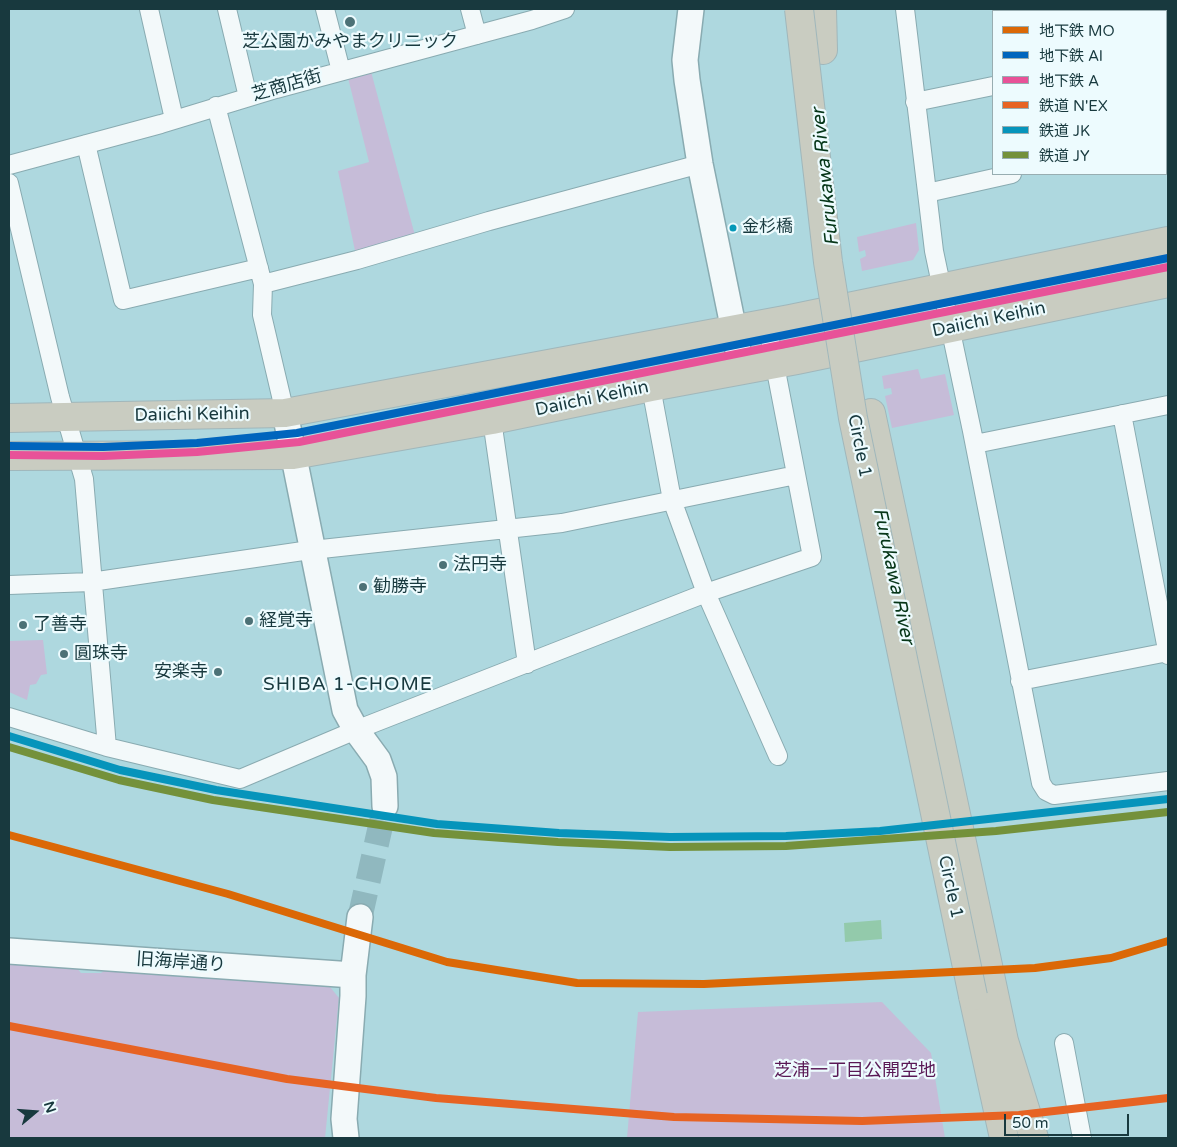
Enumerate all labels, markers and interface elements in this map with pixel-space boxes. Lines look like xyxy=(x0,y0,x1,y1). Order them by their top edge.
legend xyxy=(992,10,1167,175)
marker: 芝公園かみやまクリニック xyxy=(343,15,357,29)
text: 地下鉄 MO xyxy=(1039,22,1115,40)
place label: 芝公園かみやまクリニック xyxy=(242,31,458,53)
text: 地下鉄 Al xyxy=(1039,47,1103,65)
street label: 芝商店街 xyxy=(249,66,325,106)
text: 地下鉄 A xyxy=(1039,72,1099,90)
text: 鉄道 N'EX xyxy=(1039,97,1108,115)
water label: Furukawa River xyxy=(807,107,845,247)
text: 鉄道 JK xyxy=(1039,122,1090,140)
text: 鉄道 JY xyxy=(1039,147,1089,165)
place label: 金杉橋 xyxy=(742,218,793,238)
marker: 金杉橋 xyxy=(728,223,738,233)
street label: Daiichi Keihin xyxy=(930,297,1048,343)
street label: Daiichi Keihin xyxy=(533,376,651,422)
street label: Daiichi Keihin xyxy=(134,403,250,427)
street label: Circle 1 xyxy=(842,413,876,479)
water label: Furukawa River xyxy=(867,506,919,646)
place label: 法円寺 xyxy=(453,554,507,576)
marker: 法円寺 xyxy=(437,559,449,571)
place label: 勧勝寺 xyxy=(373,576,427,598)
marker: 勧勝寺 xyxy=(357,581,369,593)
place label: 経覚寺 xyxy=(259,610,313,632)
place label: 了善寺 xyxy=(33,614,87,636)
marker: 経覚寺 xyxy=(243,615,255,627)
marker: 了善寺 xyxy=(17,619,29,631)
place label: 圓珠寺 xyxy=(74,643,128,665)
marker: 圓珠寺 xyxy=(58,648,70,660)
place label: 安楽寺 xyxy=(154,661,208,683)
marker: 安楽寺 xyxy=(212,666,224,678)
district label: SHIBA 1-CHOME xyxy=(261,674,435,696)
street label: Circle 1 xyxy=(933,854,967,920)
street label: 旧海岸通り xyxy=(135,949,227,977)
park label: 芝浦一丁目公開空地 xyxy=(774,1060,936,1082)
north arrow xyxy=(10,1087,60,1137)
text: N xyxy=(40,1099,60,1115)
scale bar xyxy=(1007,1104,1132,1136)
text: 50 m xyxy=(1012,1114,1049,1132)

